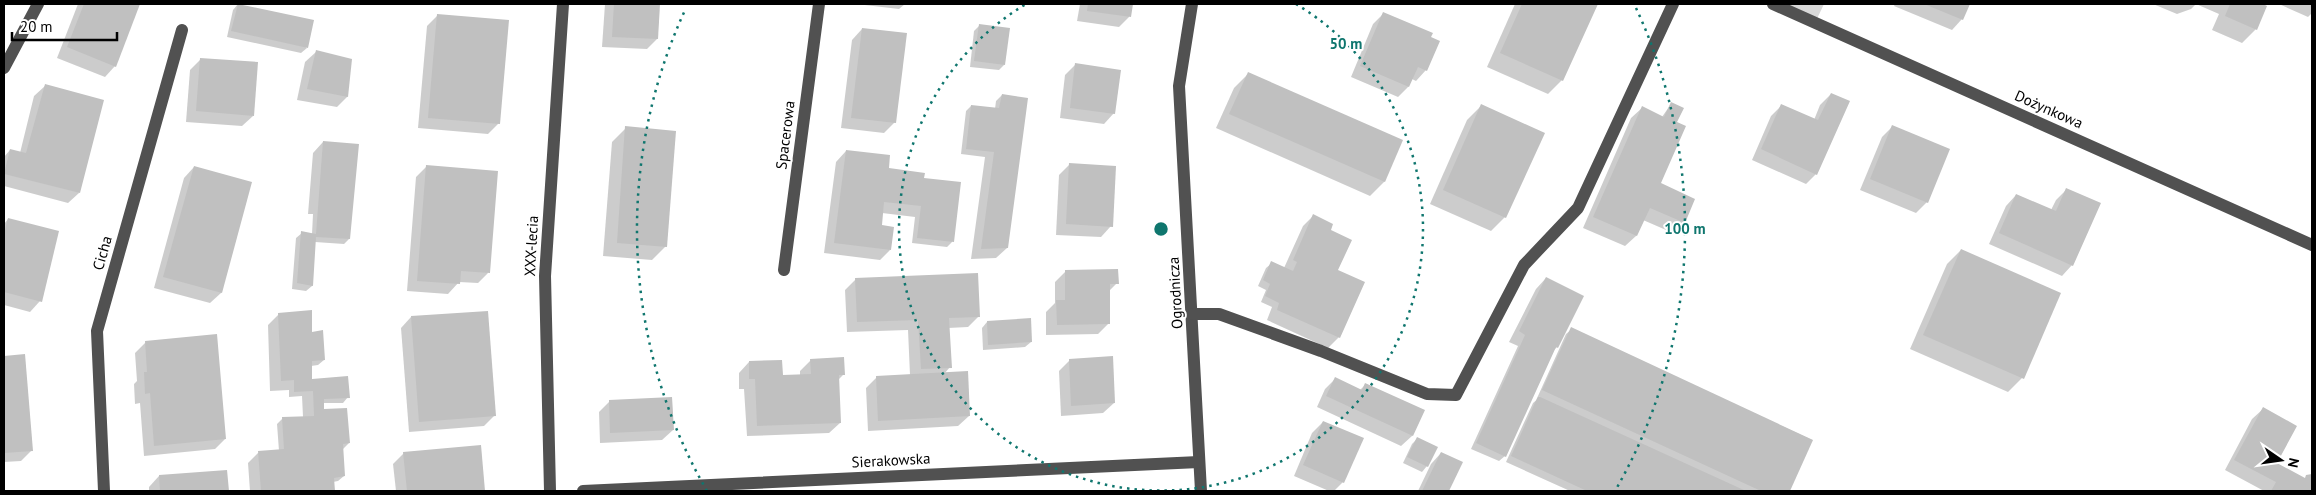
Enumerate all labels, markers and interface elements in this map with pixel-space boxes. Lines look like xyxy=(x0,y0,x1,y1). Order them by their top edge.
scale bar xyxy=(12,10,118,42)
text: 20 m xyxy=(20,17,53,36)
text: 50 m xyxy=(1330,34,1362,53)
street label: Dożynkowa xyxy=(2012,86,2086,132)
street label: Spacerowa xyxy=(771,100,799,170)
street label: XXX-lecia xyxy=(520,215,542,277)
text: 100 m xyxy=(1664,219,1706,238)
centre of rings xyxy=(1152,220,1170,238)
street label: Cicha xyxy=(88,234,116,272)
street label: Ogrodnicza xyxy=(1164,256,1186,330)
north arrow xyxy=(2256,435,2306,485)
street label: Sierakowska xyxy=(851,448,931,472)
text: N xyxy=(2284,456,2303,469)

